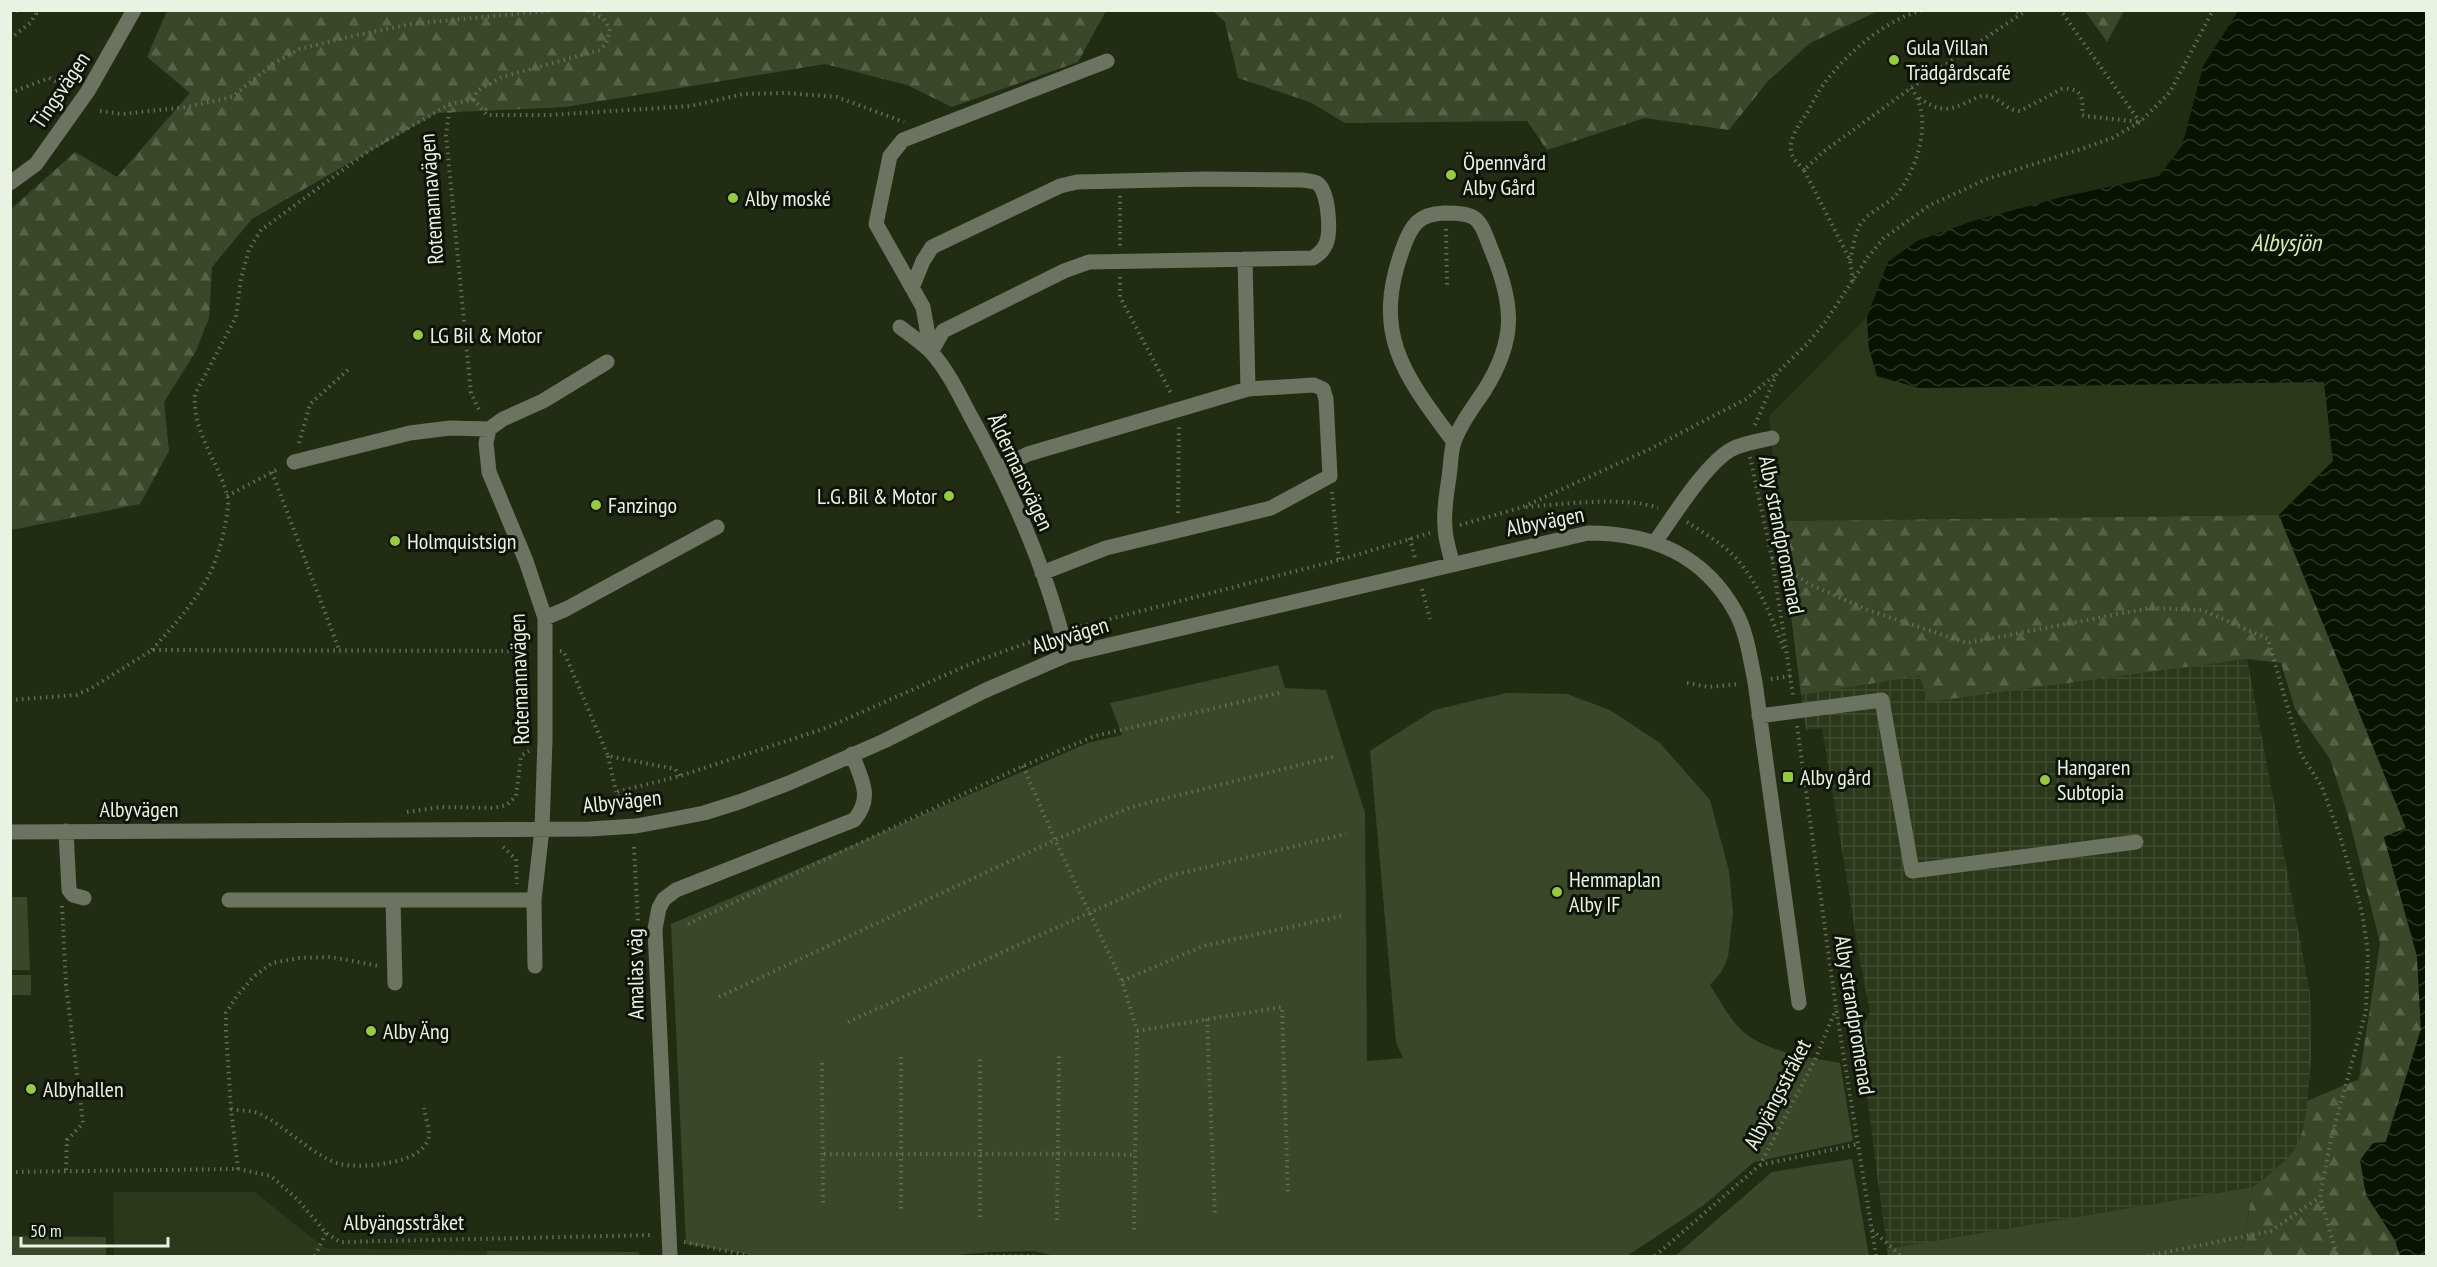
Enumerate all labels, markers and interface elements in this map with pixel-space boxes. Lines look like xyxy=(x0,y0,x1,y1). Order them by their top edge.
place label: Gula Villan Trädgårdscafé xyxy=(1906,33,2011,86)
street label: Tingsvägen xyxy=(24,46,96,134)
marker: Gula Villan Trädgårdscafé xyxy=(1887,53,1901,67)
street label: Rotemannavägen xyxy=(412,133,450,265)
place label: Öpennvård Alby Gård xyxy=(1463,148,1546,201)
marker: Öpennvård Alby Gård xyxy=(1444,168,1458,182)
place label: Alby moské xyxy=(745,184,831,212)
marker: Alby moské xyxy=(726,191,740,205)
water label: Albysjön xyxy=(2251,227,2323,258)
place label: LG Bil & Motor xyxy=(430,321,542,349)
marker: LG Bil & Motor xyxy=(411,328,425,342)
street label: Åldermansvägen xyxy=(982,409,1060,535)
street label: Alby strandpromenad xyxy=(1753,453,1811,617)
place label: L.G. Bil & Motor xyxy=(817,482,937,510)
marker: L.G. Bil & Motor xyxy=(942,489,956,503)
place label: Fanzingo xyxy=(608,491,677,519)
marker: Fanzingo xyxy=(589,498,603,512)
street label: Albyvägen xyxy=(1504,500,1586,542)
place label: Holmquistsign xyxy=(407,527,516,555)
marker: Holmquistsign xyxy=(388,534,402,548)
street label: Albyvägen xyxy=(1028,610,1112,660)
street label: Rotemannavägen xyxy=(503,613,535,745)
place label: Hangaren Subtopia xyxy=(2057,753,2130,806)
place label: Alby gård xyxy=(1800,763,1871,791)
marker: Alby gård xyxy=(1781,770,1795,784)
marker: Hangaren Subtopia xyxy=(2038,773,2052,787)
street label: Albyvägen xyxy=(581,783,663,819)
street label: Albyvägen xyxy=(100,795,178,823)
place label: Hemmaplan Alby IF xyxy=(1569,865,1660,918)
marker: Hemmaplan Alby IF xyxy=(1550,885,1564,899)
street label: Amalias väg xyxy=(620,928,650,1020)
street label: Alby strandpromenad xyxy=(1829,933,1881,1097)
place label: Alby Äng xyxy=(383,1017,449,1045)
marker: Alby Äng xyxy=(364,1024,378,1038)
street label: Albyängsstråket xyxy=(1737,1034,1817,1154)
place label: Albyhallen xyxy=(43,1075,124,1103)
marker: Albyhallen xyxy=(24,1082,38,1096)
street label: Albyängsstråket xyxy=(344,1208,464,1236)
scale bar xyxy=(21,1210,168,1248)
text: 50 m xyxy=(30,1219,62,1242)

